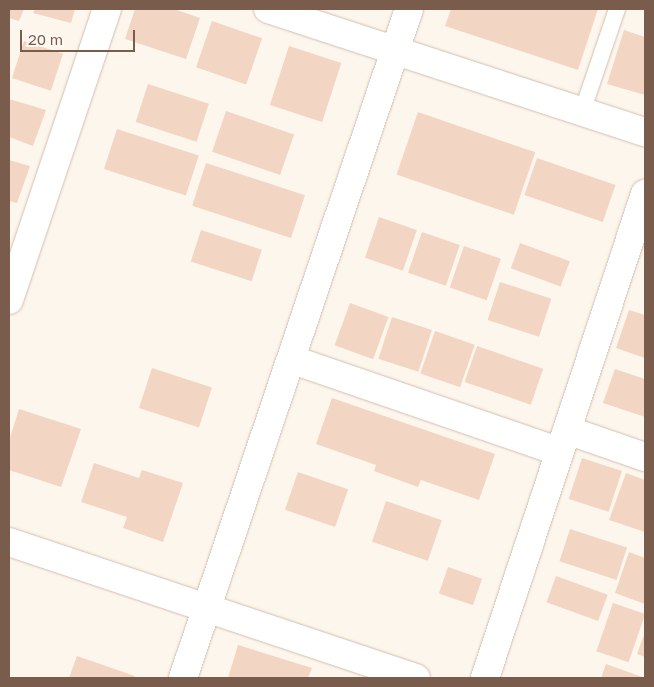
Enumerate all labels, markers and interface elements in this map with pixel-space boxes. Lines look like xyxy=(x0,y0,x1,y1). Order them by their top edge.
scale bar xyxy=(22,20,138,52)
text: 20 m xyxy=(28,30,63,48)

